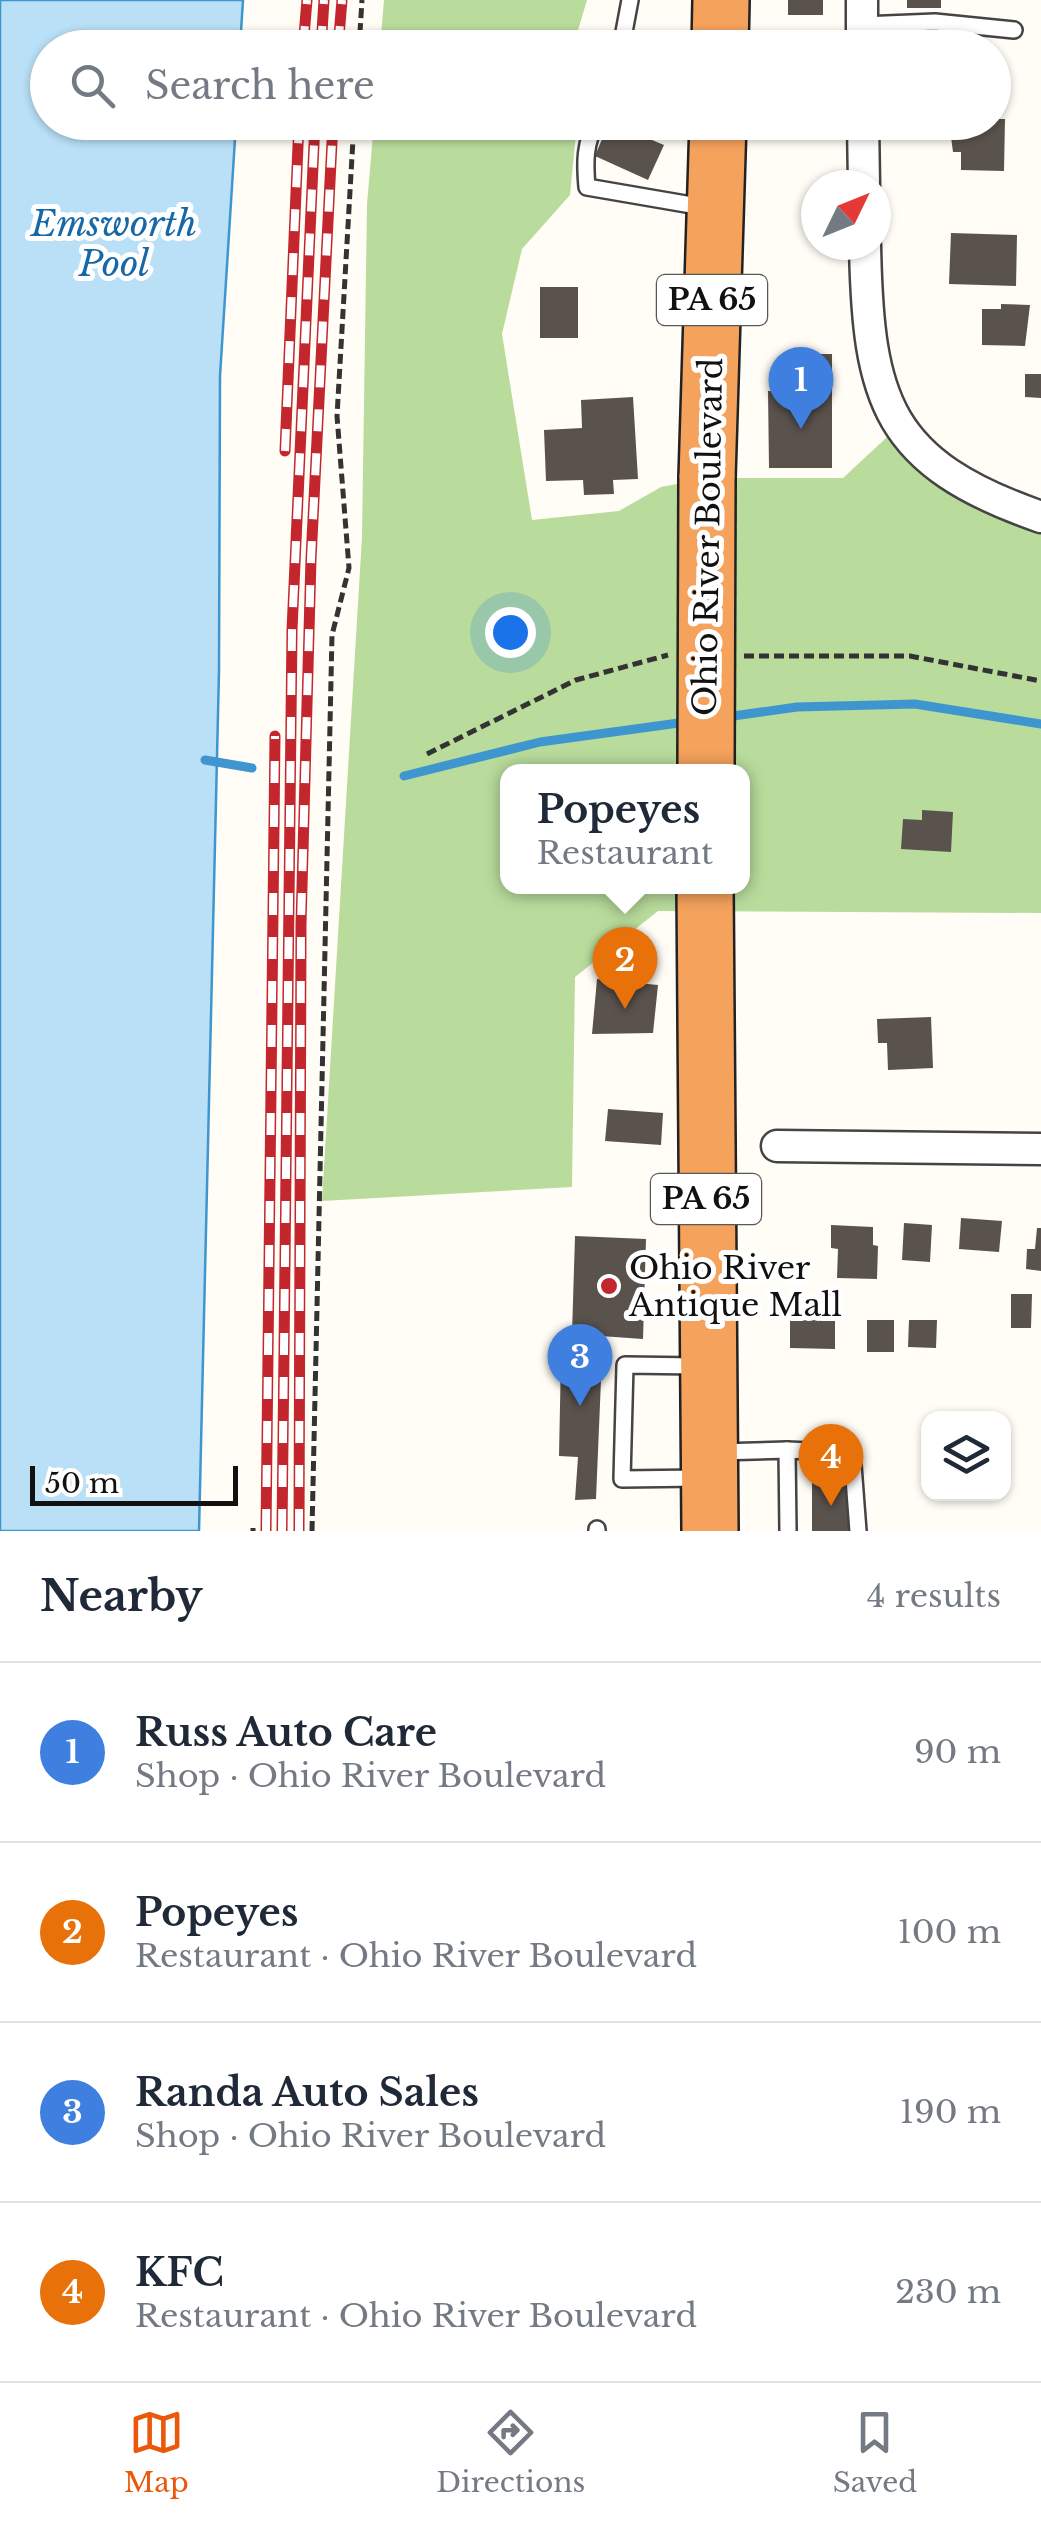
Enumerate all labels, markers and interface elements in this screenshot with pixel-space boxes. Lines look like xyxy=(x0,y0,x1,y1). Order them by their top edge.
search box xyxy=(30,30,1011,140)
icon: search xyxy=(65,58,120,113)
text: Search here xyxy=(145,62,375,109)
north arrow xyxy=(801,170,891,260)
water label: Emsworth Pool xyxy=(30,202,197,285)
road number: PA 65 xyxy=(657,275,767,325)
pin: 1 xyxy=(768,346,834,429)
street label: Ohio River Boulevard xyxy=(685,357,731,717)
your location xyxy=(485,607,536,658)
popup xyxy=(500,764,750,894)
text: Popeyes xyxy=(537,786,700,833)
text: Restaurant xyxy=(537,833,713,873)
pin: 2 xyxy=(592,926,658,1009)
road number: PA 65 xyxy=(651,1174,761,1224)
place label: Ohio River Antique Mall xyxy=(628,1248,842,1325)
marker: Ohio River Antique Mall xyxy=(598,1275,620,1297)
pin: 3 xyxy=(548,1324,612,1406)
map controls xyxy=(921,1411,1011,1501)
button: layers xyxy=(921,1411,1011,1501)
pin: 4 xyxy=(798,1424,864,1506)
scale bar xyxy=(30,1461,238,1506)
text: 50 m xyxy=(45,1466,119,1501)
text: Nearby xyxy=(40,1570,203,1622)
text: 4 results xyxy=(867,1576,1001,1616)
text: Russ Auto Care xyxy=(135,1709,437,1756)
text: 1 xyxy=(66,1732,79,1772)
text: 90 m xyxy=(914,1732,1001,1772)
text: Shop · Ohio River Boulevard xyxy=(135,1756,606,1796)
text: Popeyes xyxy=(135,1889,298,1936)
text: 2 xyxy=(62,1912,83,1952)
text: 100 m xyxy=(898,1912,1001,1952)
text: Restaurant · Ohio River Boulevard xyxy=(135,1936,697,1976)
text: Randa Auto Sales xyxy=(135,2069,479,2116)
text: 3 xyxy=(62,2092,83,2132)
text: 190 m xyxy=(900,2092,1001,2132)
text: Shop · Ohio River Boulevard xyxy=(135,2116,606,2156)
text: KFC xyxy=(135,2249,224,2296)
text: 4 xyxy=(62,2272,83,2312)
text: 230 m xyxy=(895,2272,1001,2312)
text: Restaurant · Ohio River Boulevard xyxy=(135,2296,697,2336)
tab: Map xyxy=(124,2405,189,2500)
tab: Directions xyxy=(436,2405,585,2500)
tab: Saved xyxy=(833,2405,917,2500)

